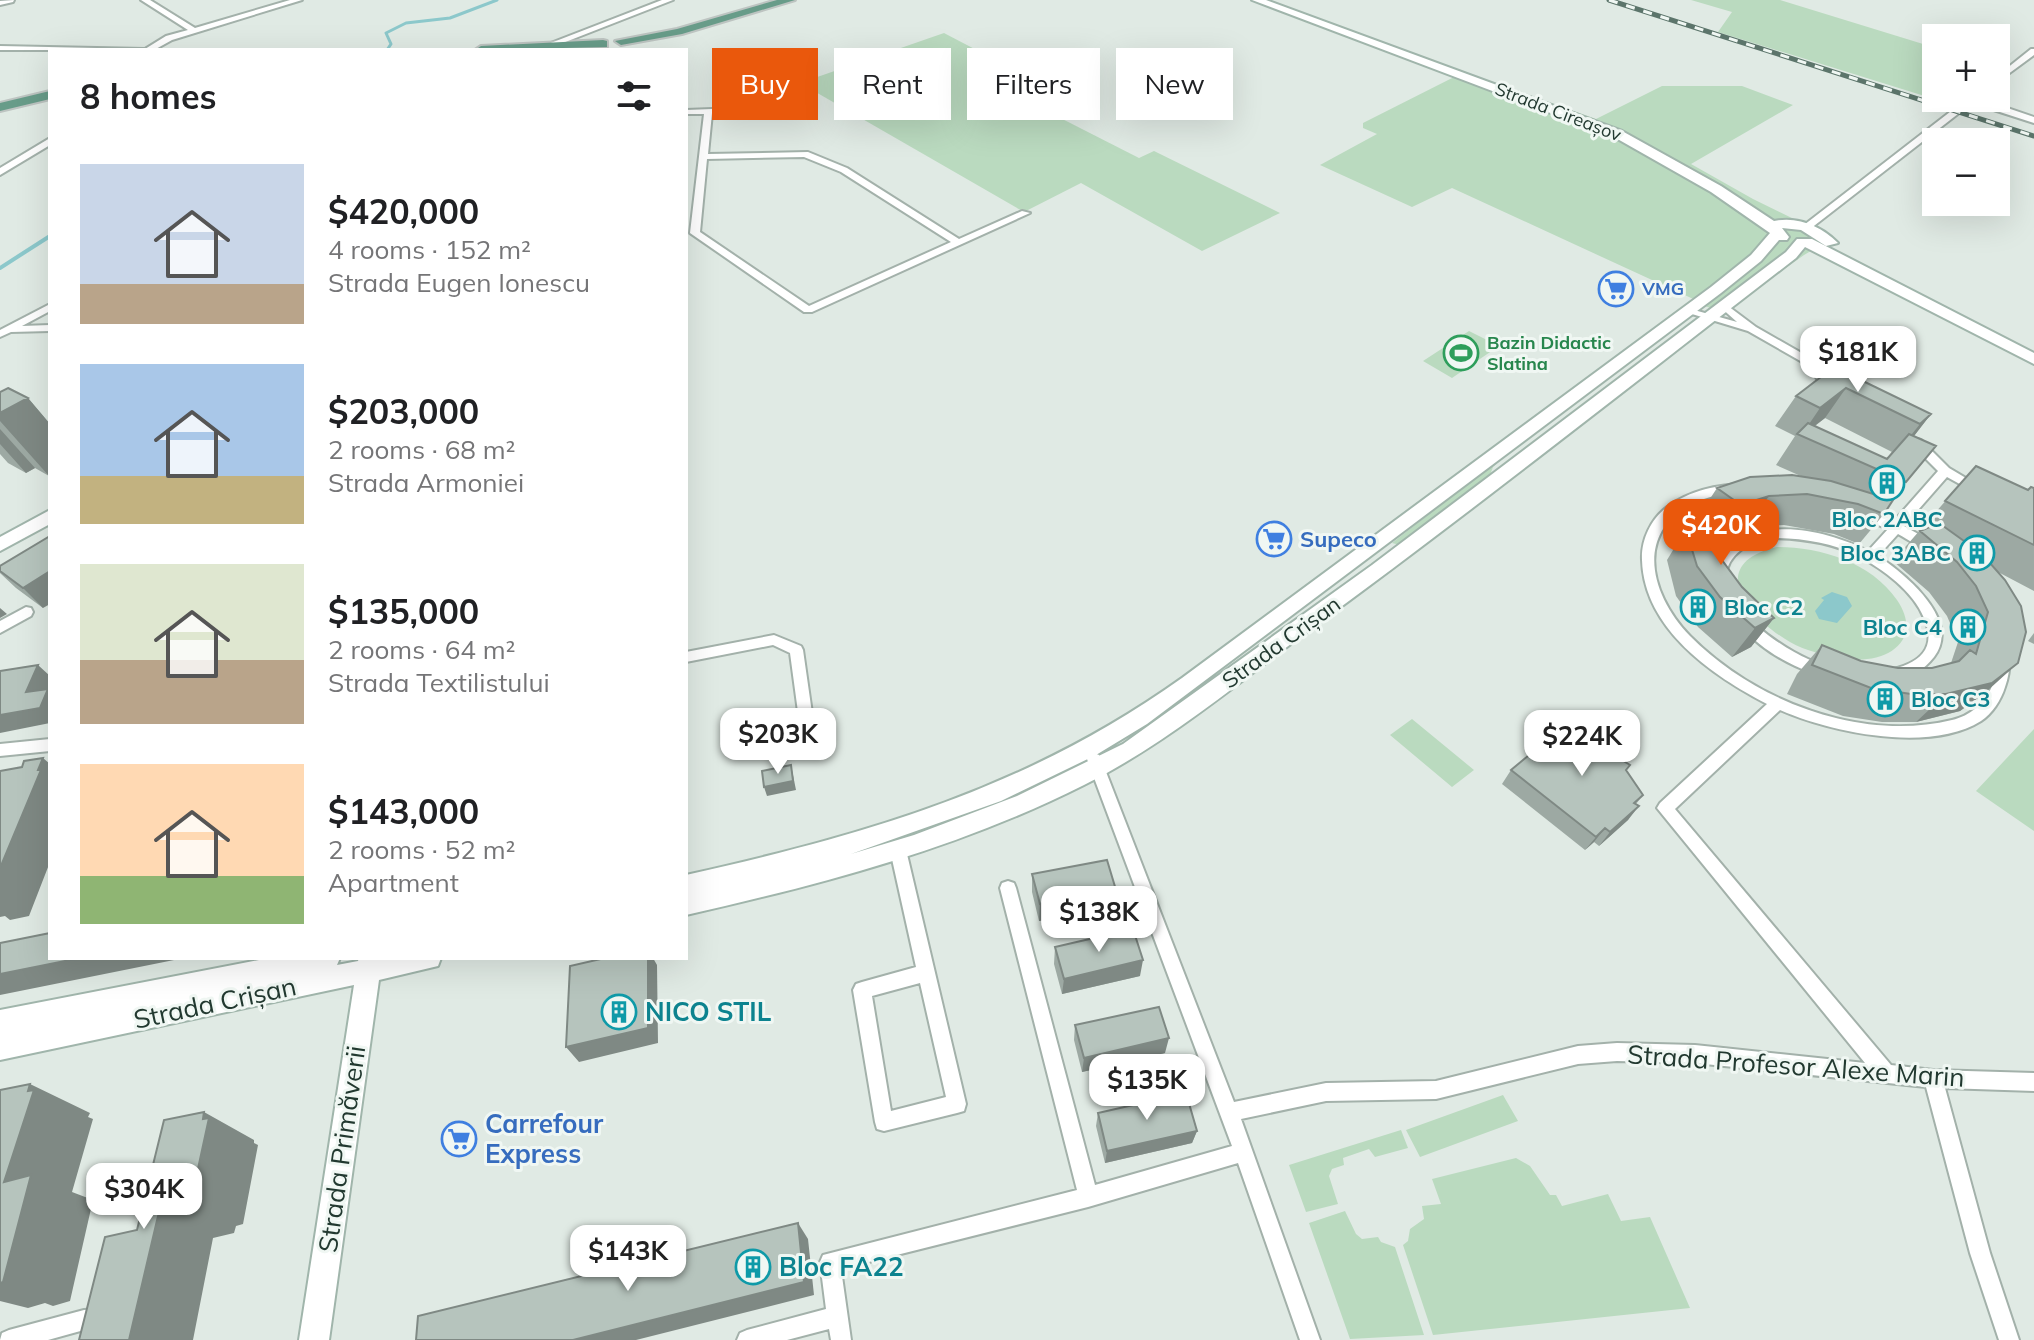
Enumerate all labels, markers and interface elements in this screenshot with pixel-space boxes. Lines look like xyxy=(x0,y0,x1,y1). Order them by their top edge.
map controls xyxy=(1922,24,2010,216)
button: + xyxy=(1922,24,2010,112)
chip: Buy xyxy=(712,48,818,120)
chip: Rent xyxy=(834,48,951,120)
chip: Filters xyxy=(967,48,1100,120)
chip: New xyxy=(1116,48,1233,120)
icon: filters xyxy=(612,74,656,118)
text: 8 homes xyxy=(80,75,217,118)
street label: Strada Cireașov xyxy=(1492,77,1625,146)
button: − xyxy=(1922,128,2010,216)
text: $420,000 xyxy=(328,190,479,233)
icon: home xyxy=(144,196,240,292)
text: 4 rooms · 152 m² xyxy=(328,233,531,266)
text: Strada Eugen Ionescu xyxy=(328,266,590,299)
supermarket icon: VMG xyxy=(1597,270,1635,308)
place label: VMG xyxy=(1641,277,1684,300)
pin: $181K xyxy=(1802,326,1914,394)
place label: Bazin Didactic Slatina xyxy=(1487,331,1611,375)
sports icon: Bazin Didactic Slatina xyxy=(1442,334,1480,372)
text: $181K xyxy=(1818,335,1898,368)
text: $203,000 xyxy=(328,390,479,433)
icon: home xyxy=(144,396,240,492)
text: 2 rooms · 68 m² xyxy=(328,433,515,466)
building icon: Bloc 2ABC xyxy=(1868,464,1906,502)
text: Strada Armoniei xyxy=(328,466,524,499)
pin: $420K xyxy=(1665,499,1777,567)
place label: Bloc 2ABC xyxy=(1831,505,1943,533)
text: $420K xyxy=(1681,508,1761,541)
supermarket icon: Supeco xyxy=(1255,520,1293,558)
place label: Supeco xyxy=(1300,525,1377,553)
building icon: Bloc 3ABC xyxy=(1958,534,1996,572)
place label: Bloc 3ABC xyxy=(1840,539,1951,567)
building icon: Bloc C2 xyxy=(1679,588,1717,626)
text: $135,000 xyxy=(328,590,479,633)
street label: Strada Crișan xyxy=(1216,590,1346,694)
place label: Bloc C2 xyxy=(1724,593,1803,621)
icon: home xyxy=(144,596,240,692)
building icon: Bloc C4 xyxy=(1949,608,1987,646)
place label: Bloc C4 xyxy=(1863,613,1942,641)
text: 2 rooms · 64 m² xyxy=(328,633,515,666)
text: Strada Textilistului xyxy=(328,666,550,699)
building icon: Bloc C3 xyxy=(1866,680,1904,718)
place label: Bloc C3 xyxy=(1911,685,1990,713)
pin: $203K xyxy=(722,708,834,776)
pin: $224K xyxy=(1526,710,1638,778)
text: $203K xyxy=(738,717,818,750)
text: $224K xyxy=(1542,719,1622,752)
text: $143,000 xyxy=(328,790,479,833)
icon: home xyxy=(144,796,240,892)
text: 2 rooms · 52 m² xyxy=(328,833,515,866)
text: Apartment xyxy=(328,866,459,899)
pin: $138K xyxy=(1043,886,1155,954)
text: $138K xyxy=(1059,895,1139,928)
street label: Strada Crișan xyxy=(131,969,299,1036)
building icon: NICO STIL xyxy=(600,993,638,1031)
place label: NICO STIL xyxy=(645,995,772,1028)
street label: Strada Profesor Alexe Marin xyxy=(1626,1037,1966,1094)
street label: Strada Primăverii xyxy=(311,1043,372,1254)
pin: $135K xyxy=(1091,1054,1203,1122)
text: $135K xyxy=(1107,1063,1187,1096)
place label: Carrefour Express xyxy=(485,1107,604,1170)
supermarket icon: Carrefour Express xyxy=(440,1120,478,1158)
pin: $304K xyxy=(88,1163,200,1231)
text: $304K xyxy=(104,1172,184,1205)
pin: $143K xyxy=(572,1225,684,1293)
text: $143K xyxy=(588,1234,668,1267)
building icon: Bloc FA22 xyxy=(734,1248,772,1286)
place label: Bloc FA22 xyxy=(779,1250,904,1283)

